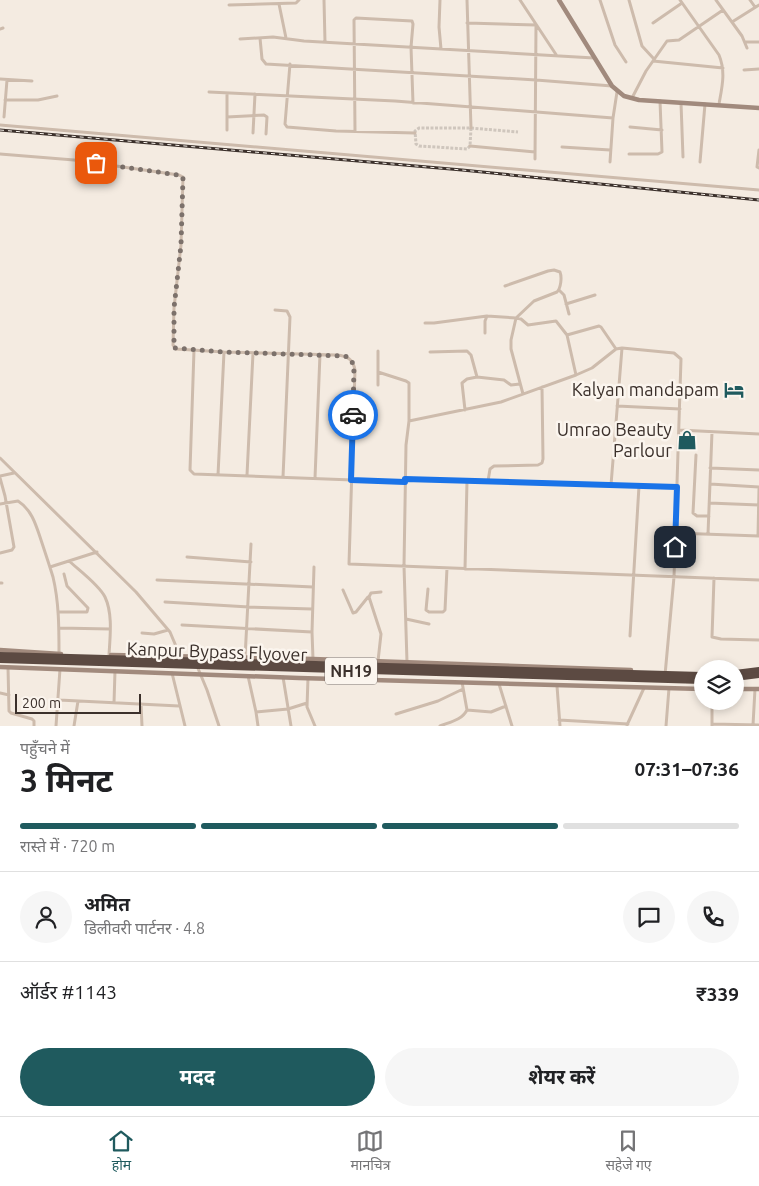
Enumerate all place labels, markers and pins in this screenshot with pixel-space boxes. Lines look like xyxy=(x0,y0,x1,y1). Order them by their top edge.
pin xyxy=(75,142,117,184)
place label: Kalyan mandapam xyxy=(572,379,719,399)
hotel icon: Kalyan mandapam xyxy=(723,379,745,401)
place label: Umrao Beauty Parlour xyxy=(557,419,672,460)
shop icon: Umrao Beauty Parlour xyxy=(676,429,698,451)
pin xyxy=(654,526,696,568)

